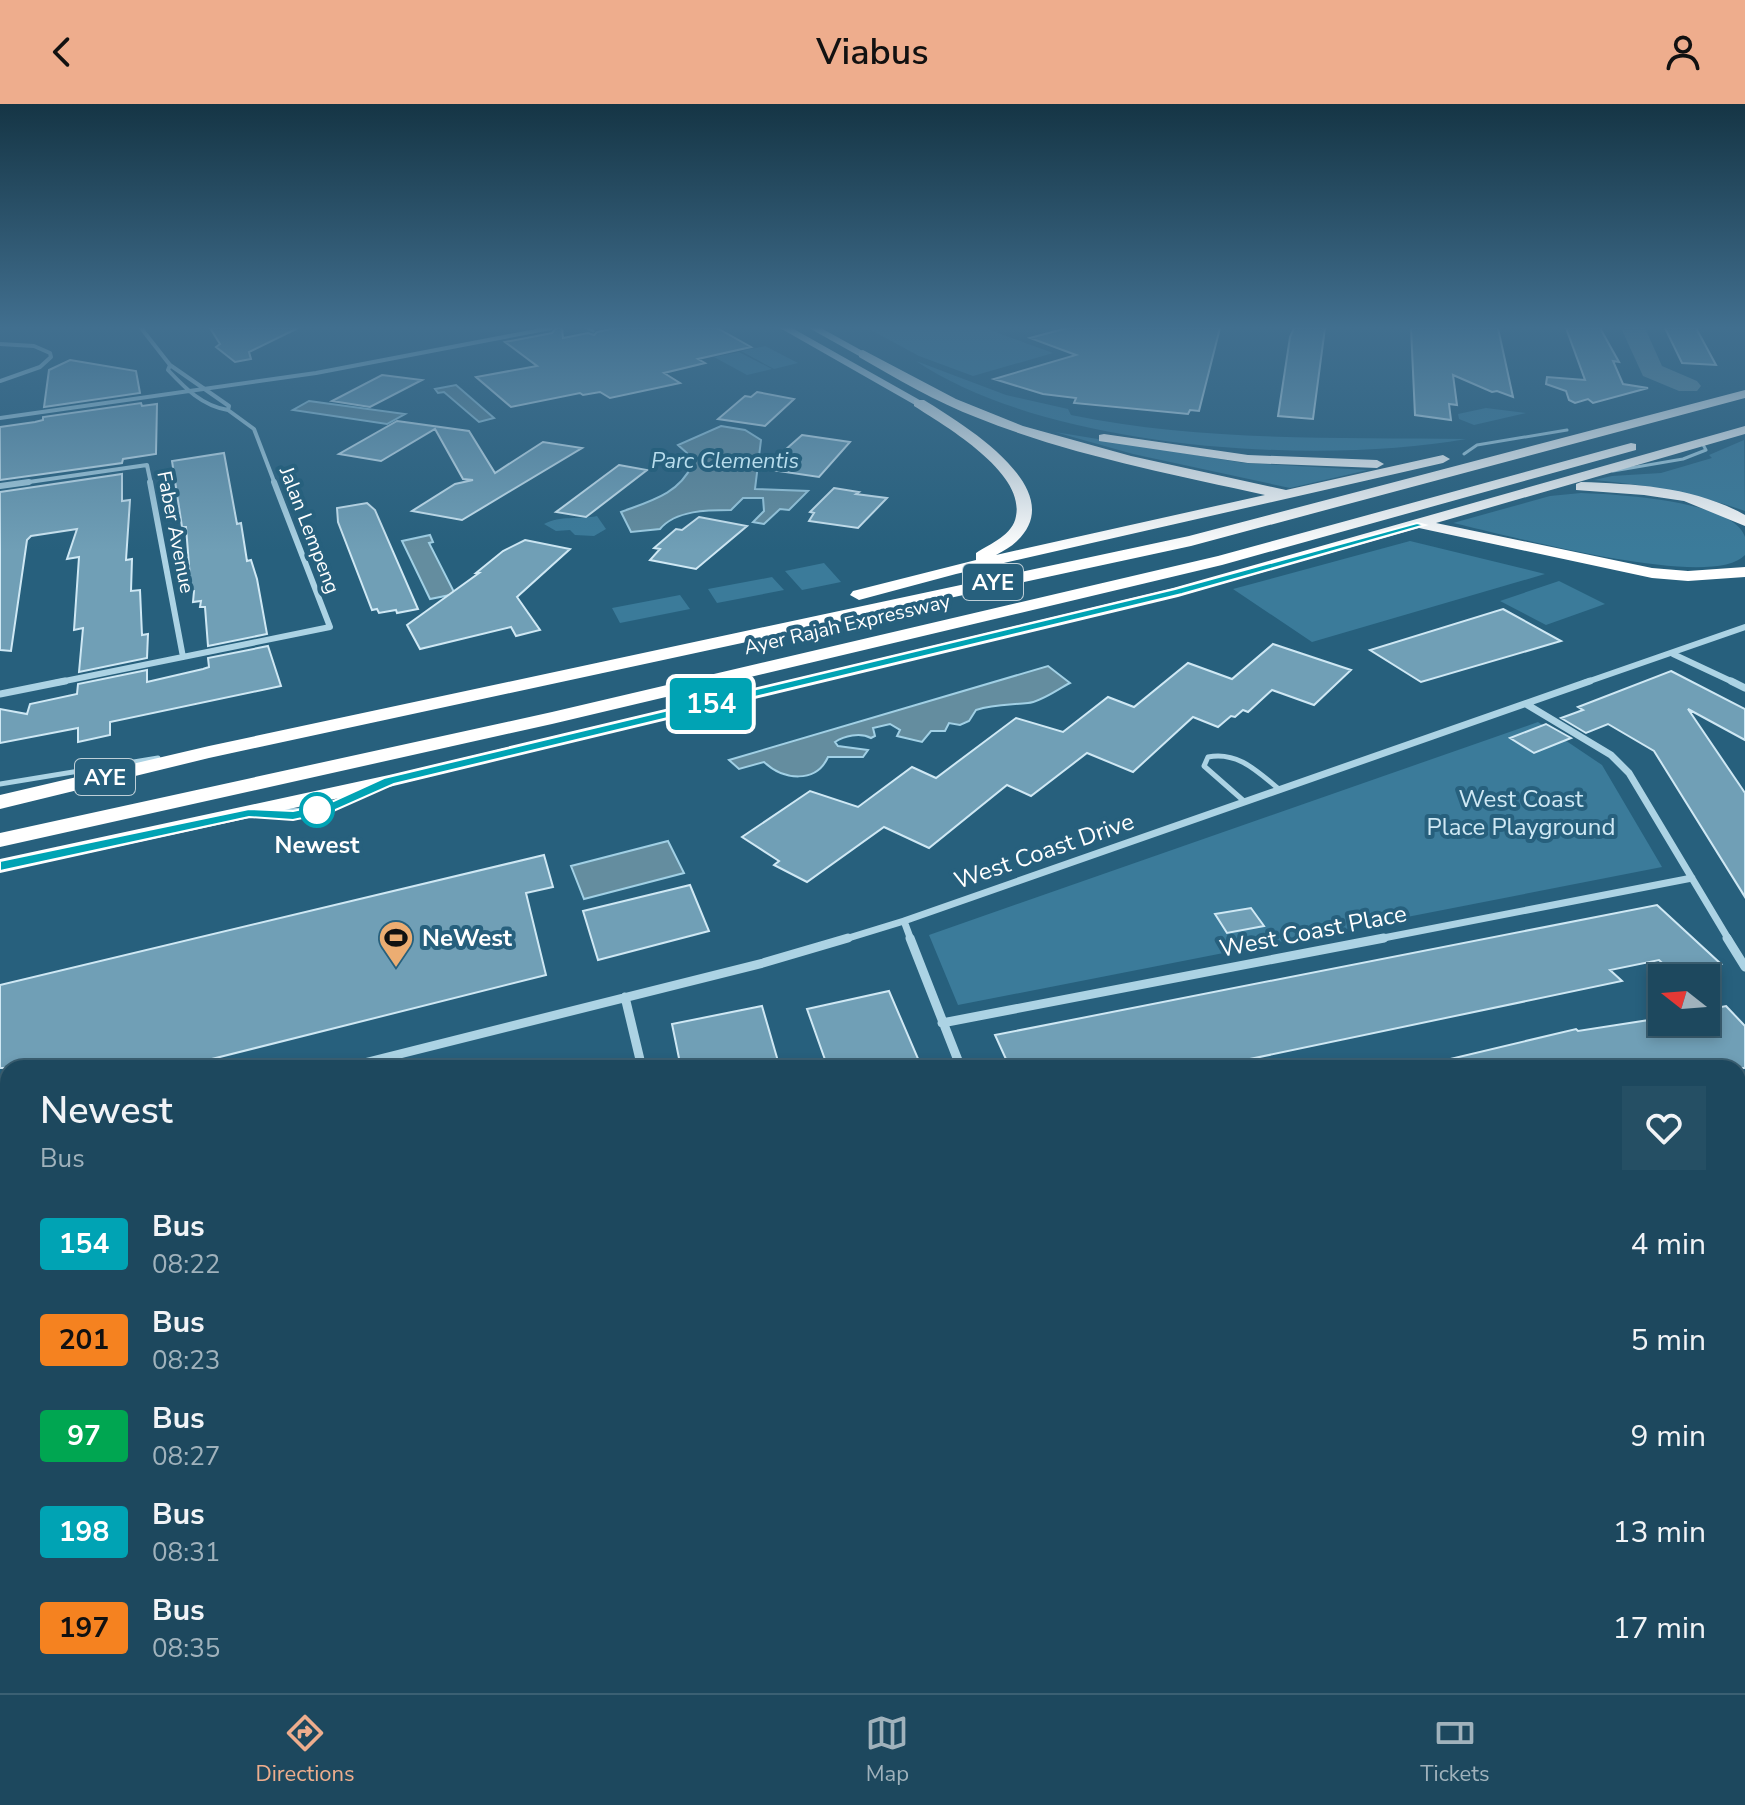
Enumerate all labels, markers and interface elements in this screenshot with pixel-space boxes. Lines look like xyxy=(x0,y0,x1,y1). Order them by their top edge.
text: Viabus xyxy=(816,28,929,77)
icon: back xyxy=(40,30,84,74)
icon: person xyxy=(1661,30,1705,74)
water label: Parc Clementis xyxy=(651,446,799,476)
street label: Jalan Lempeng xyxy=(273,462,346,598)
street label: Faber Avenue xyxy=(150,469,201,595)
road number: AYE xyxy=(963,564,1023,600)
street label: Ayer Rajah Expressway xyxy=(741,587,954,661)
line badge: 154 xyxy=(665,678,757,730)
text: 154 xyxy=(686,685,736,723)
road number: AYE xyxy=(75,759,135,795)
park label: West Coast Place Playground xyxy=(1427,783,1615,843)
marker: Newest xyxy=(300,793,334,827)
street label: West Coast Drive xyxy=(950,805,1138,897)
place label: Newest xyxy=(275,829,360,861)
street label: West Coast Place xyxy=(1217,897,1409,965)
sports icon: NeWest xyxy=(377,919,415,969)
place label: NeWest xyxy=(422,922,513,954)
north arrow xyxy=(1648,964,1720,1036)
map controls xyxy=(1648,964,1720,1036)
text: Newest xyxy=(40,1085,173,1136)
button: heart xyxy=(1622,1086,1706,1170)
text: Bus xyxy=(40,1141,85,1176)
text: Bus xyxy=(152,1206,205,1247)
text: 4 min xyxy=(1631,1224,1706,1265)
text: 154 xyxy=(59,1225,109,1263)
text: 08:22 xyxy=(152,1247,220,1282)
text: Bus xyxy=(152,1302,205,1343)
text: 5 min xyxy=(1631,1320,1706,1361)
text: 201 xyxy=(59,1321,109,1359)
text: 08:23 xyxy=(152,1343,220,1378)
text: Bus xyxy=(152,1398,205,1439)
text: 9 min xyxy=(1631,1416,1706,1457)
text: 97 xyxy=(67,1417,101,1455)
text: 08:27 xyxy=(152,1439,220,1474)
text: Bus xyxy=(152,1494,205,1535)
text: 13 min xyxy=(1613,1512,1706,1553)
text: 198 xyxy=(59,1513,109,1551)
text: 08:31 xyxy=(152,1535,220,1570)
text: Bus xyxy=(152,1590,205,1631)
text: 17 min xyxy=(1613,1608,1706,1649)
text: 197 xyxy=(59,1609,109,1647)
text: 08:35 xyxy=(152,1631,220,1666)
tab: Directions xyxy=(255,1711,355,1789)
tab: Map xyxy=(865,1711,909,1789)
tab: Tickets xyxy=(1420,1711,1490,1789)

